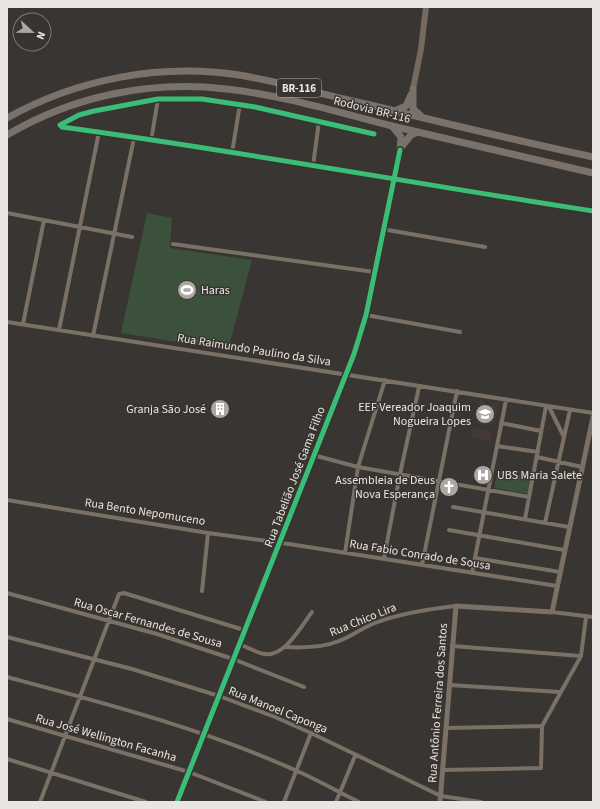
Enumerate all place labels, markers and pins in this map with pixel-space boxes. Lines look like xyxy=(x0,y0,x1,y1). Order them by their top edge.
sports icon: Haras xyxy=(176,279,198,301)
place label: Haras xyxy=(201,282,230,299)
building icon: Granja São José xyxy=(209,398,231,420)
place label: EEF Vereador Joaquim Nogueira Lopes xyxy=(358,399,471,430)
place label: Granja São José xyxy=(126,401,206,418)
school or university icon: EEF Vereador Joaquim Nogueira Lopes xyxy=(474,403,496,425)
hospital icon: UBS Maria Salete xyxy=(472,464,494,486)
place label: UBS Maria Salete xyxy=(497,467,582,484)
place label: Assembleia de Deus Nova Esperança xyxy=(335,472,435,503)
church icon: Assembleia de Deus Nova Esperança xyxy=(438,476,460,498)

